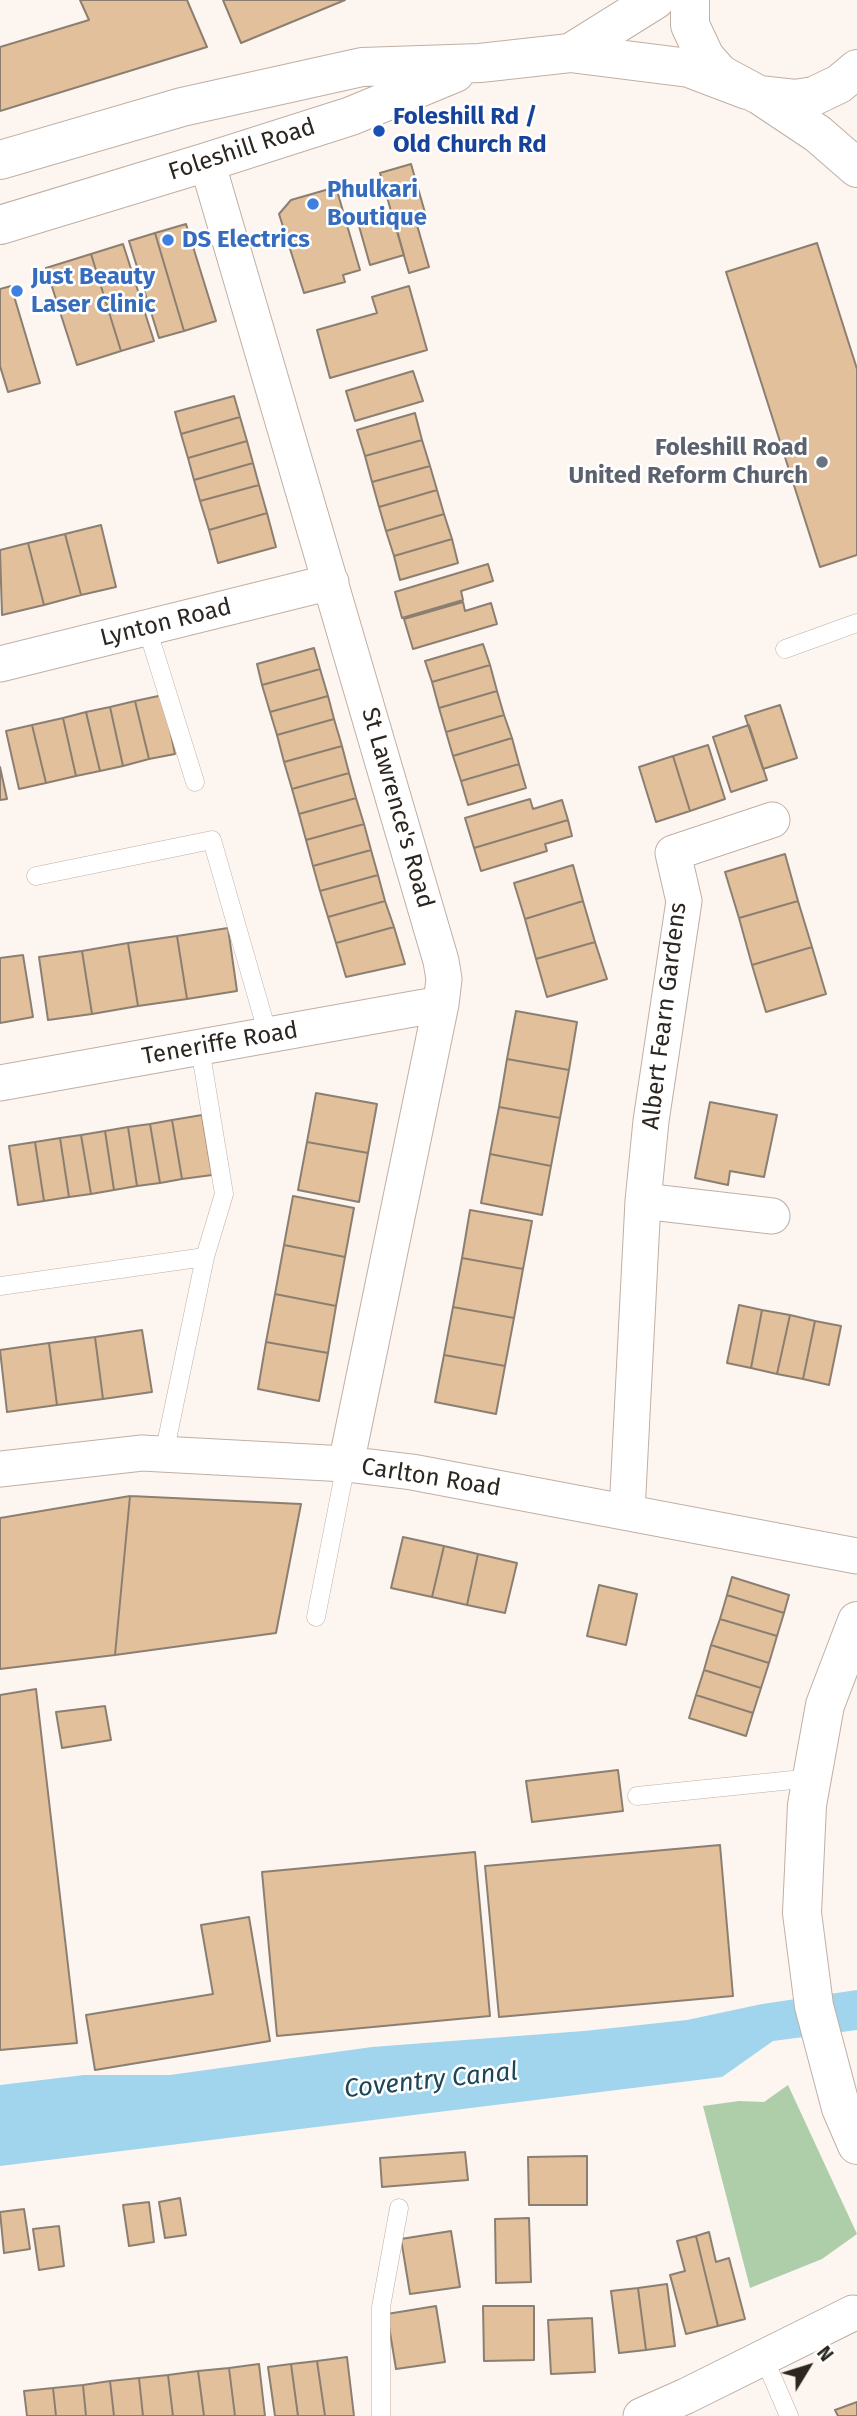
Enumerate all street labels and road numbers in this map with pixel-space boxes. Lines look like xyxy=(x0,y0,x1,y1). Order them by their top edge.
street label: Foleshill Road xyxy=(165,113,319,187)
street label: Lynton Road xyxy=(97,593,235,653)
street label: St Lawrence's Road xyxy=(355,704,439,912)
street label: Albert Fearn Gardens xyxy=(637,901,693,1131)
street label: Teneriffe Road xyxy=(140,1016,300,1072)
street label: Carlton Road xyxy=(359,1453,503,1503)

